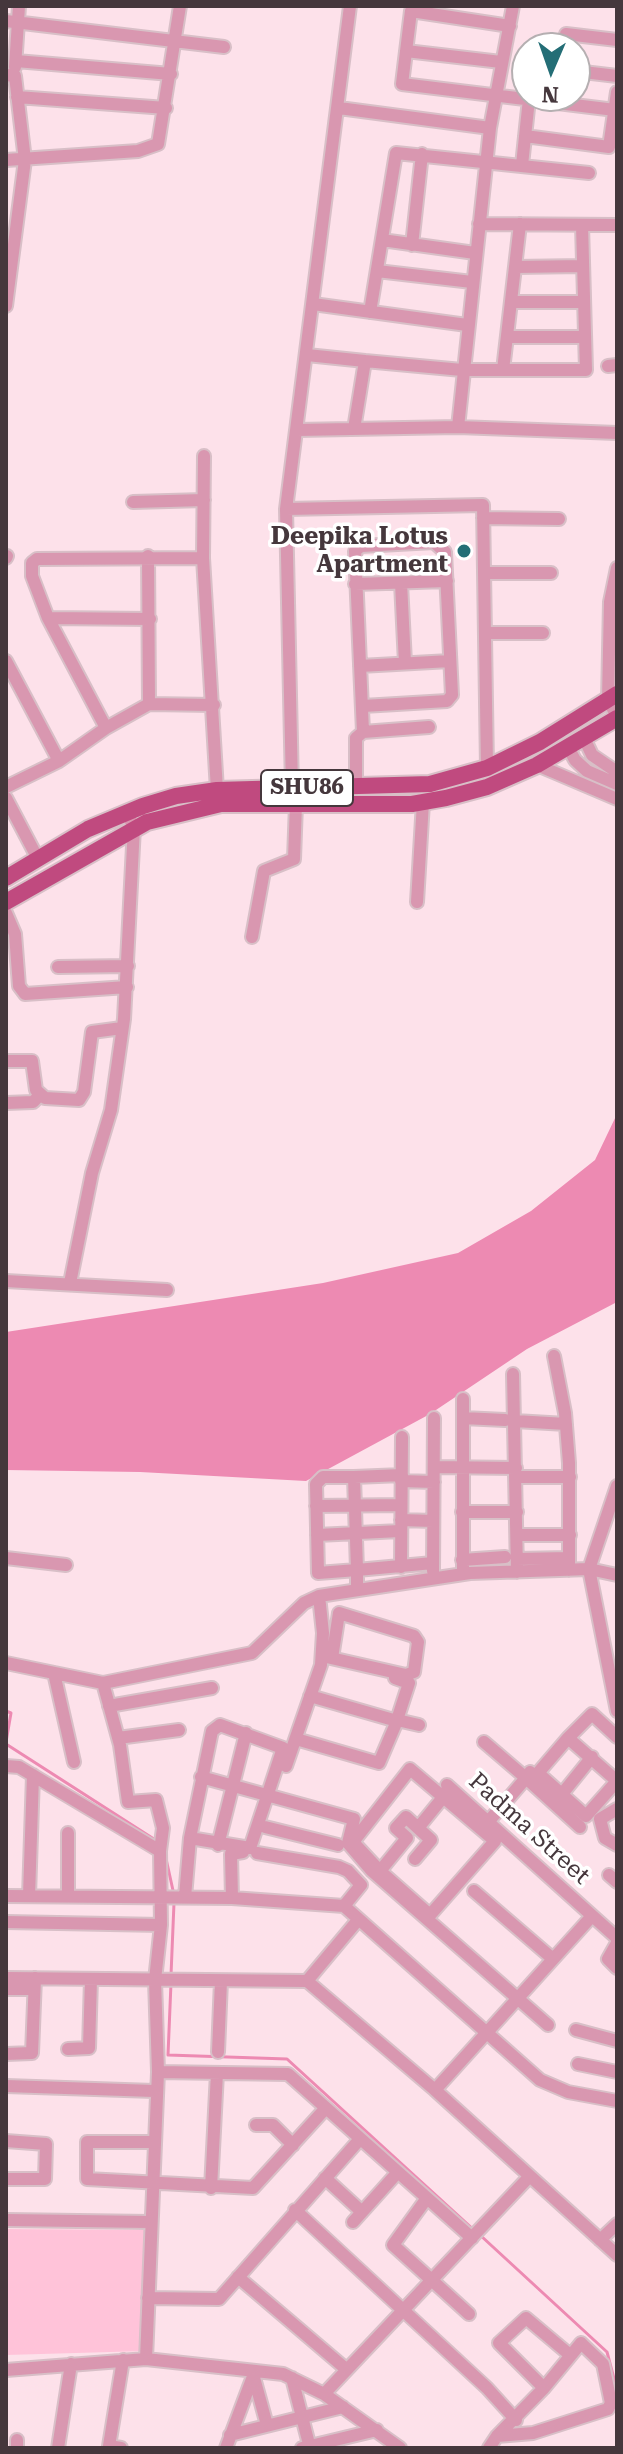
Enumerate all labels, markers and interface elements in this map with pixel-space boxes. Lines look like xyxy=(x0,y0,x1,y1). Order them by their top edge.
north arrow xyxy=(511,32,591,112)
text: N xyxy=(541,82,559,107)
place label: Deepika Lotus Apartment xyxy=(271,523,448,579)
marker: Deepika Lotus Apartment xyxy=(455,542,473,560)
road number: SHU86 xyxy=(261,770,353,806)
street label: Padma Street xyxy=(463,1767,595,1891)

